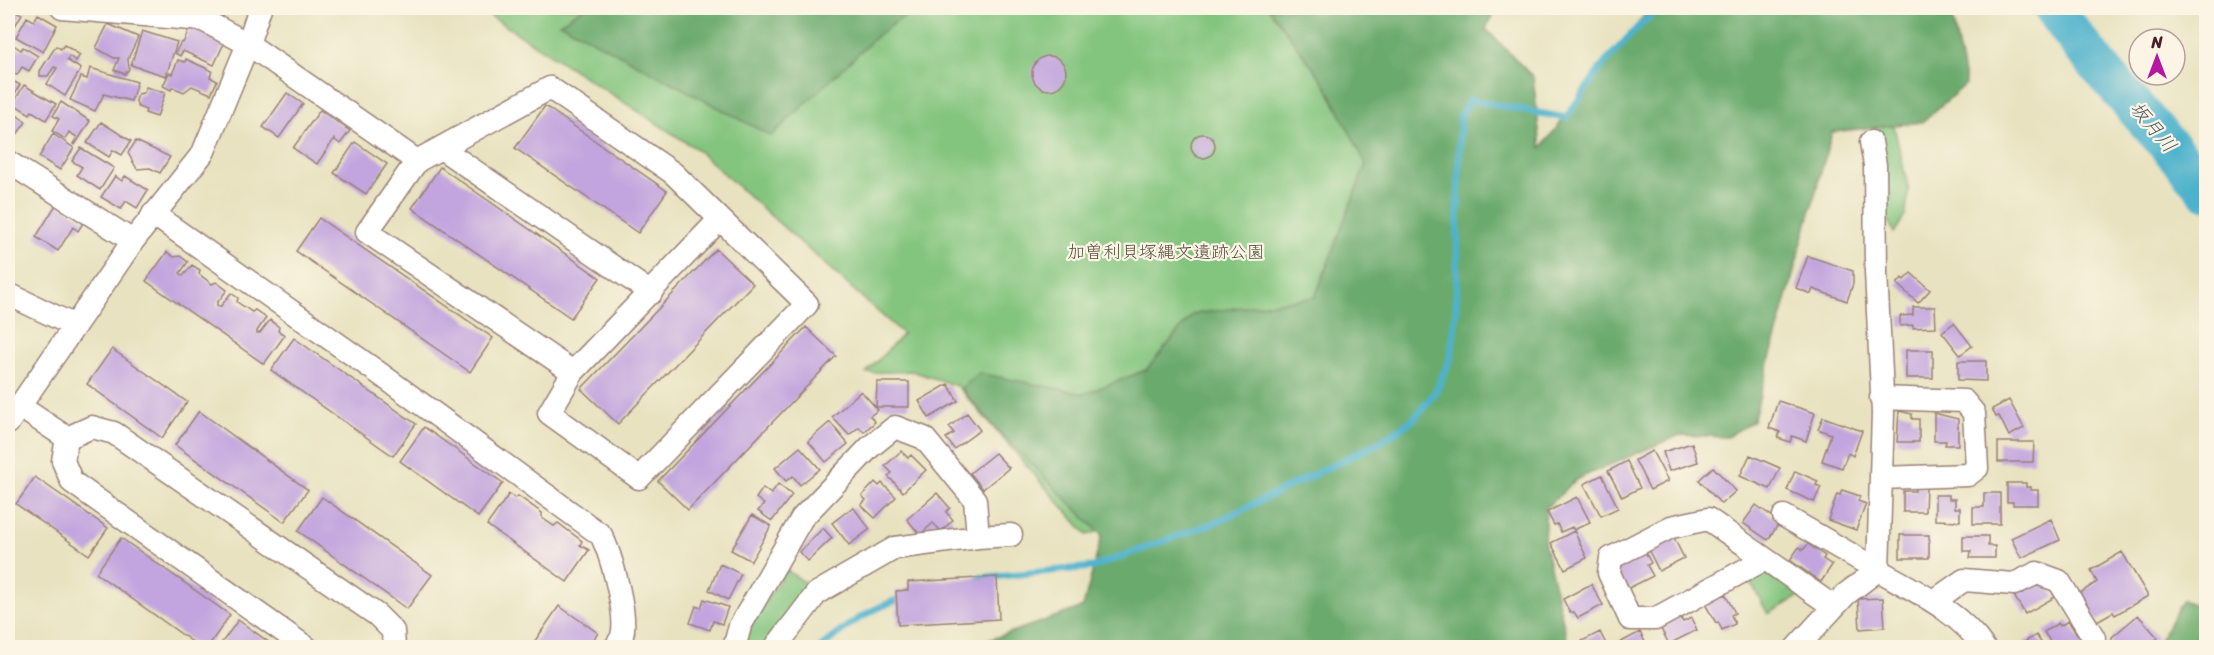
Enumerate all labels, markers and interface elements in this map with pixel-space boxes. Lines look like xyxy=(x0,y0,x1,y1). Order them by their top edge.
north arrow xyxy=(2127,27,2187,87)
text: N xyxy=(2150,28,2163,57)
water label: 坂月川 xyxy=(2120,93,2186,161)
park label: 加曽利貝塚縄文遺跡公園 xyxy=(1067,236,1265,268)

